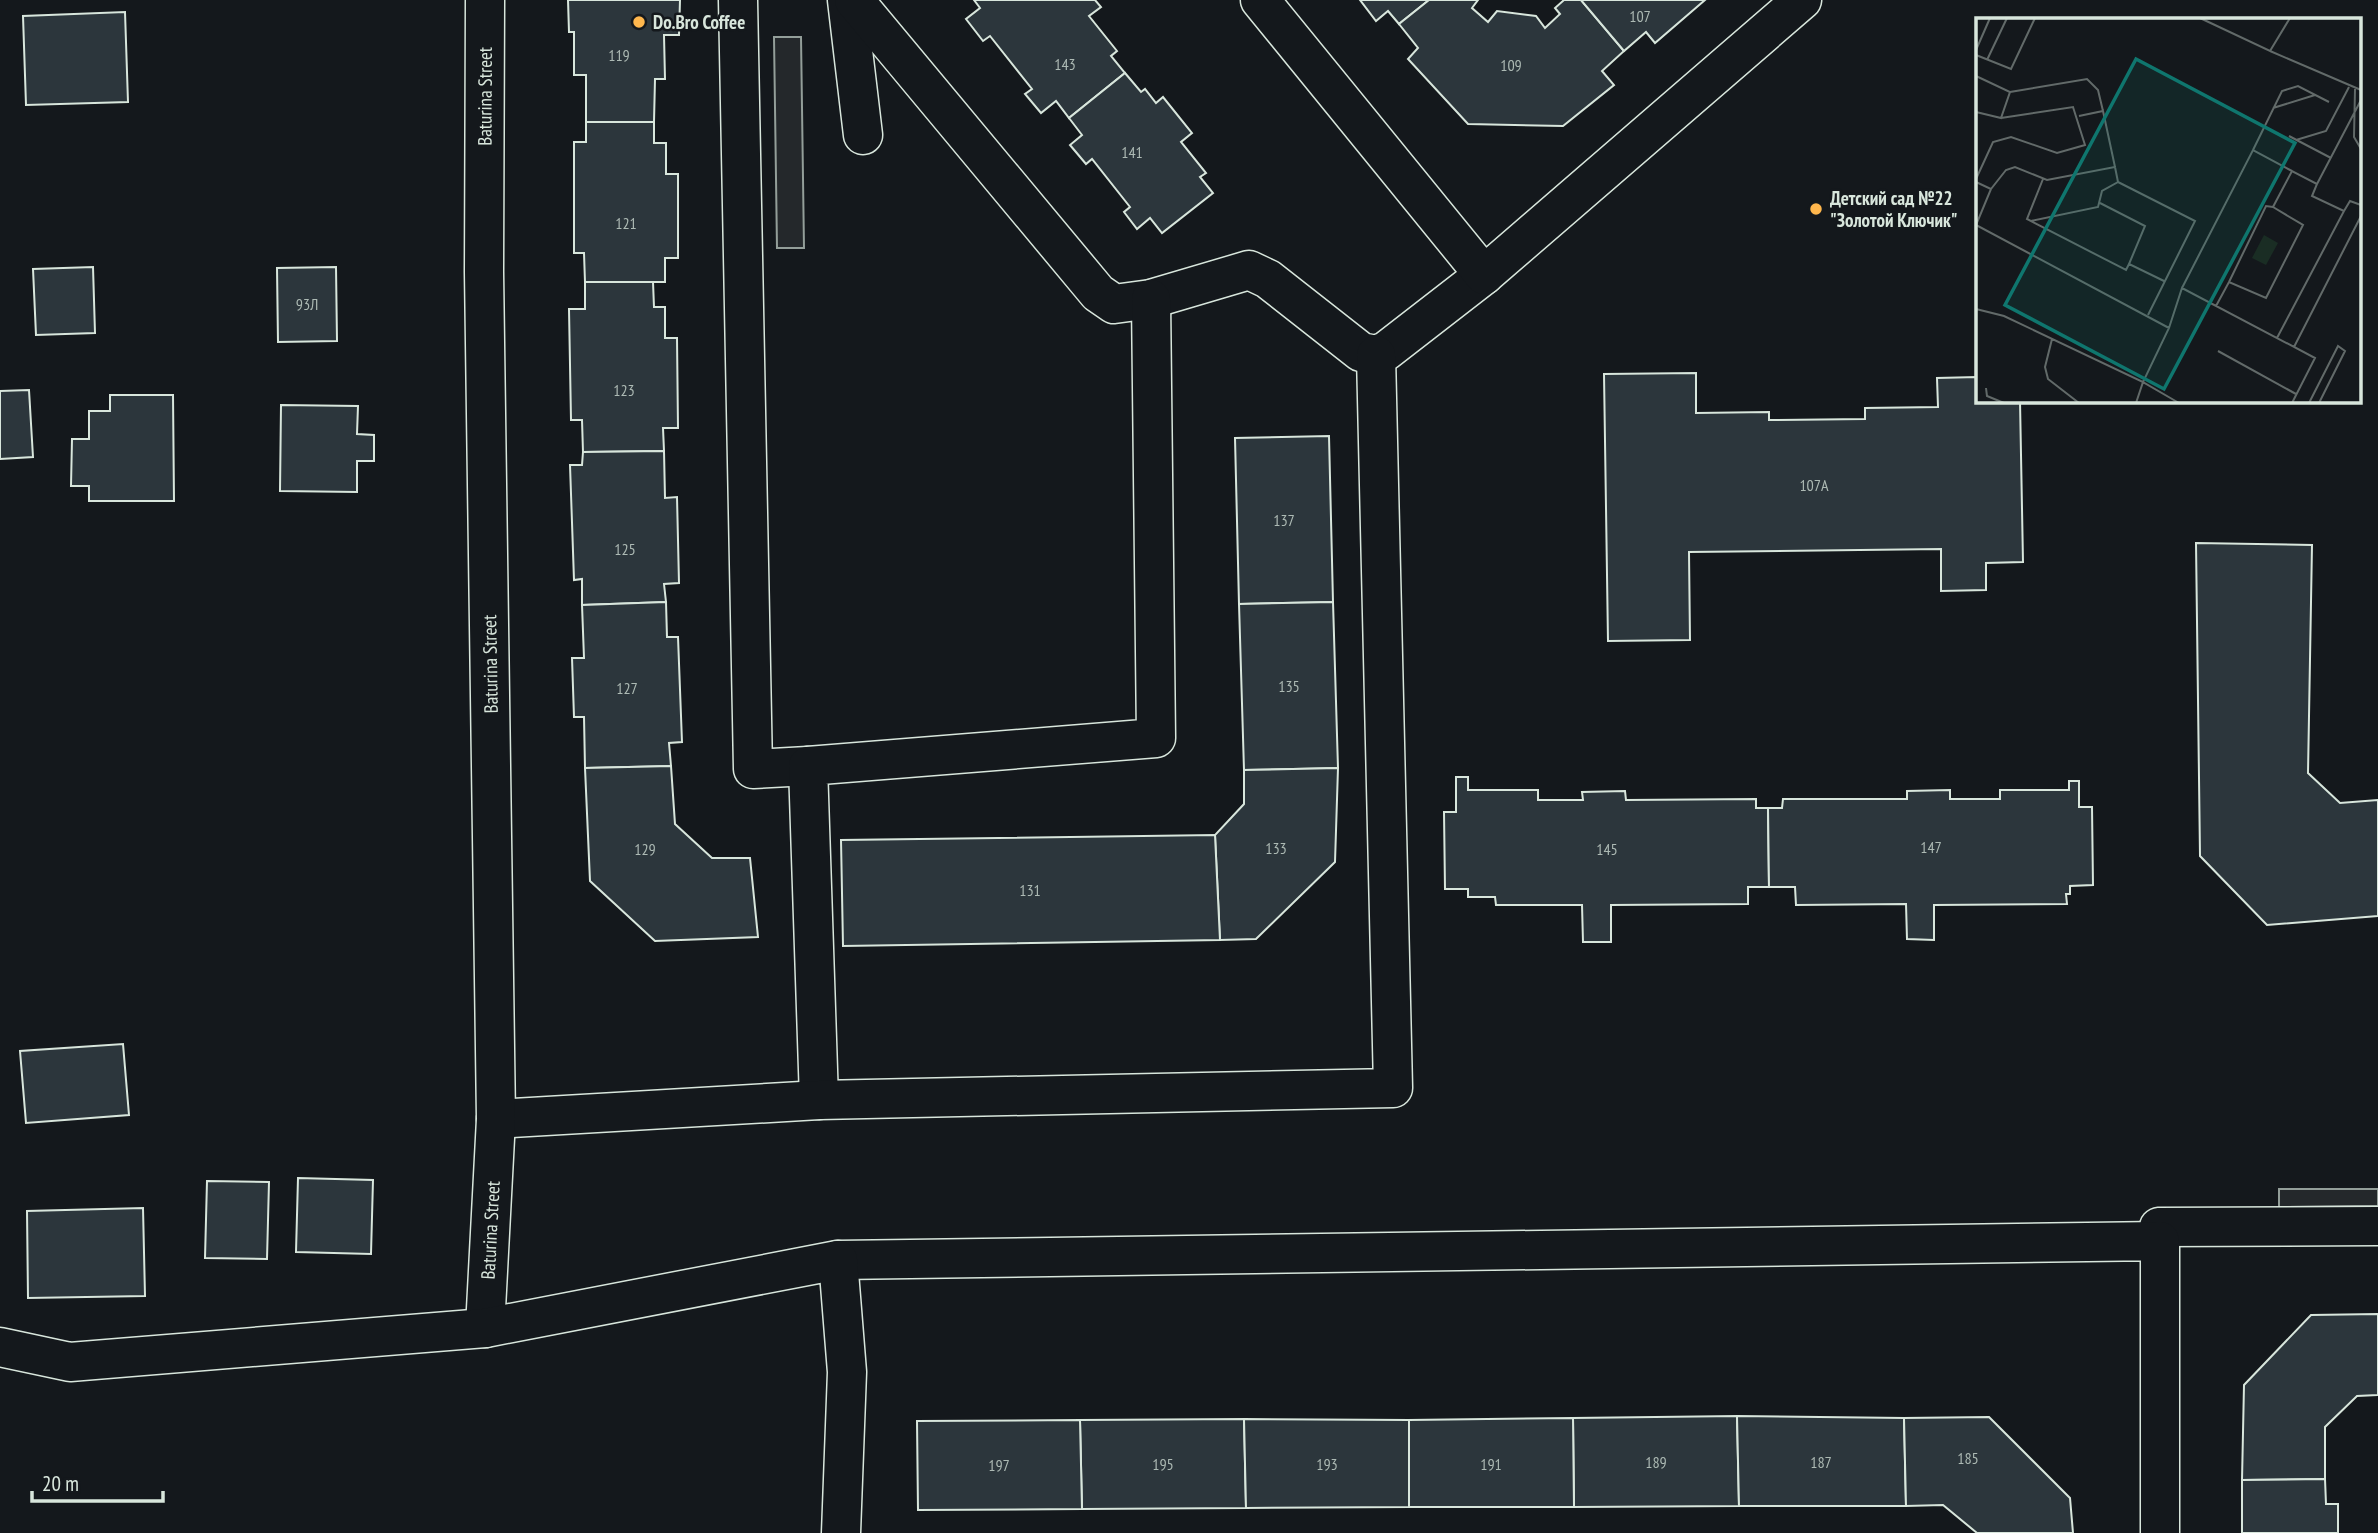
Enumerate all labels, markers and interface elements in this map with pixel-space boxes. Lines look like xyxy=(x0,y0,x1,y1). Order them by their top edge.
house number: 107 xyxy=(1629,6,1651,26)
place label: Do.Bro Coffee xyxy=(653,10,745,34)
marker: Do.Bro Coffee xyxy=(631,14,647,30)
inset map xyxy=(1976,18,2360,402)
house number: 119 xyxy=(608,45,630,65)
street label: Baturina Street xyxy=(472,46,497,146)
house number: 143 xyxy=(1054,54,1076,74)
house number: 109 xyxy=(1500,55,1522,75)
house number: 141 xyxy=(1121,142,1143,162)
place label: Детский сад №22 "Золотой Ключик" xyxy=(1830,186,1957,232)
marker: Детский сад №22 "Золотой Ключик" xyxy=(1808,201,1824,217)
house number: 121 xyxy=(615,213,637,233)
house number: 93Л xyxy=(296,294,318,314)
house number: 123 xyxy=(613,380,635,400)
house number: 107А xyxy=(1799,475,1829,495)
house number: 137 xyxy=(1273,510,1295,530)
house number: 125 xyxy=(614,539,636,559)
street label: Baturina Street xyxy=(477,614,503,714)
house number: 135 xyxy=(1278,676,1300,696)
house number: 127 xyxy=(616,678,638,698)
house number: 147 xyxy=(1920,837,1942,857)
house number: 133 xyxy=(1265,838,1287,858)
house number: 129 xyxy=(634,839,656,859)
house number: 145 xyxy=(1596,839,1618,859)
house number: 131 xyxy=(1019,880,1041,900)
street label: Baturina Street xyxy=(476,1179,505,1280)
house number: 185 xyxy=(1957,1448,1979,1468)
house number: 189 xyxy=(1645,1452,1667,1472)
house number: 187 xyxy=(1810,1452,1832,1472)
house number: 195 xyxy=(1152,1454,1174,1474)
house number: 193 xyxy=(1316,1454,1338,1474)
house number: 191 xyxy=(1480,1454,1502,1474)
house number: 197 xyxy=(988,1455,1010,1475)
scale bar xyxy=(32,1460,163,1504)
text: 20 m xyxy=(42,1470,79,1497)

